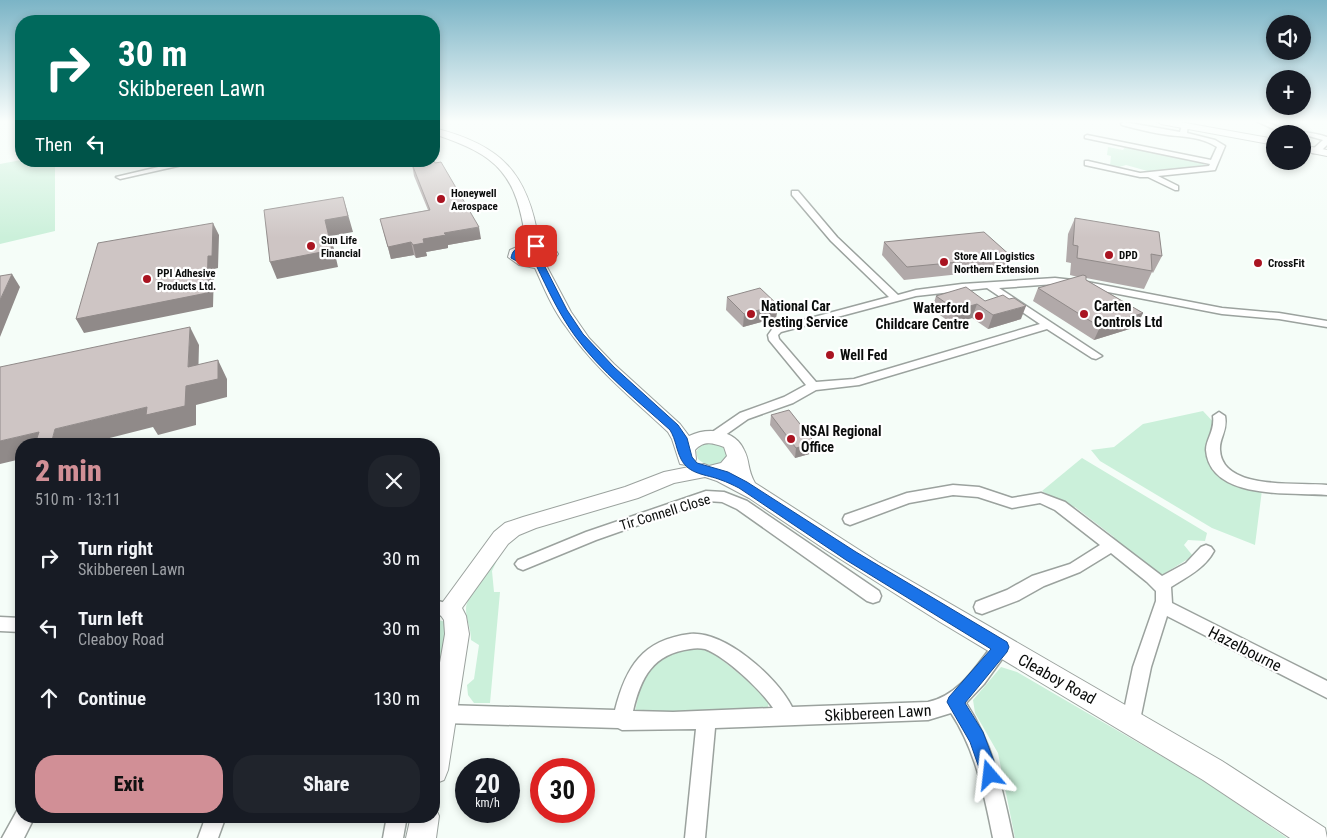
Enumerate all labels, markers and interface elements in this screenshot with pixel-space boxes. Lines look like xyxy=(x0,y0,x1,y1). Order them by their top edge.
map controls xyxy=(1266,15,1311,170)
button: sound xyxy=(1266,15,1311,60)
text: 30 m xyxy=(118,34,187,75)
icon: right xyxy=(35,35,100,100)
button: + xyxy=(1266,70,1311,115)
text: Skibbereen Lawn xyxy=(118,76,265,101)
button: − xyxy=(1266,125,1311,170)
icon: left xyxy=(82,130,110,158)
text: Then xyxy=(35,133,72,156)
place label: Honeywell Aerospace xyxy=(451,187,498,213)
marker: Honeywell Aerospace xyxy=(435,193,447,205)
pin xyxy=(515,225,557,267)
icon: arrive xyxy=(522,232,550,260)
place label: Sun Life Financial xyxy=(321,234,361,260)
marker: Sun Life Financial xyxy=(305,240,317,252)
marker: DPD xyxy=(1103,249,1115,261)
place label: DPD xyxy=(1119,249,1138,262)
place label: Store All Logistics Northern Extension xyxy=(954,250,1039,276)
marker: Store All Logistics Northern Extension xyxy=(938,256,950,268)
marker: CrossFit xyxy=(1252,257,1264,269)
place label: CrossFit xyxy=(1268,257,1305,270)
place label: PPI Adhesive Products Ltd. xyxy=(157,267,216,293)
marker: PPI Adhesive Products Ltd. xyxy=(141,273,153,285)
place label: National Car Testing Service xyxy=(761,298,848,330)
place label: Carten Controls Ltd xyxy=(1094,298,1163,330)
place label: Waterford Childcare Centre xyxy=(876,300,969,332)
marker: National Car Testing Service xyxy=(745,308,757,320)
marker: Carten Controls Ltd xyxy=(1078,308,1090,320)
marker: Waterford Childcare Centre xyxy=(973,310,985,322)
place label: Well Fed xyxy=(840,347,887,363)
marker: Well Fed xyxy=(824,349,836,361)
place label: NSAI Regional Office xyxy=(801,423,882,455)
marker: NSAI Regional Office xyxy=(785,433,797,445)
text: 2 min xyxy=(35,453,102,488)
button: close xyxy=(368,455,420,507)
text: 510 m · 13:11 xyxy=(35,490,121,509)
street label: Tir Connell Close xyxy=(618,491,713,533)
text: Turn right xyxy=(78,537,153,560)
icon: right xyxy=(35,544,63,572)
text: 30 m xyxy=(383,547,420,570)
text: Skibbereen Lawn xyxy=(78,560,185,579)
text: Turn left xyxy=(78,607,143,630)
icon: left xyxy=(35,614,63,642)
text: 30 m xyxy=(383,617,420,640)
street label: Hazelbourne xyxy=(1205,623,1285,675)
text: Cleaboy Road xyxy=(78,630,164,649)
street label: Cleaboy Road xyxy=(1015,650,1099,708)
icon: ahead xyxy=(35,684,63,712)
text: Continue xyxy=(78,687,146,710)
text: 130 m xyxy=(373,687,420,710)
street label: Skibbereen Lawn xyxy=(824,701,932,725)
position arrow xyxy=(963,748,1015,800)
button: Exit xyxy=(35,755,223,813)
button: Share xyxy=(233,755,420,813)
speed limit sign: 30 xyxy=(530,758,595,823)
text: 20 xyxy=(475,770,500,799)
text: km/h xyxy=(475,796,500,810)

